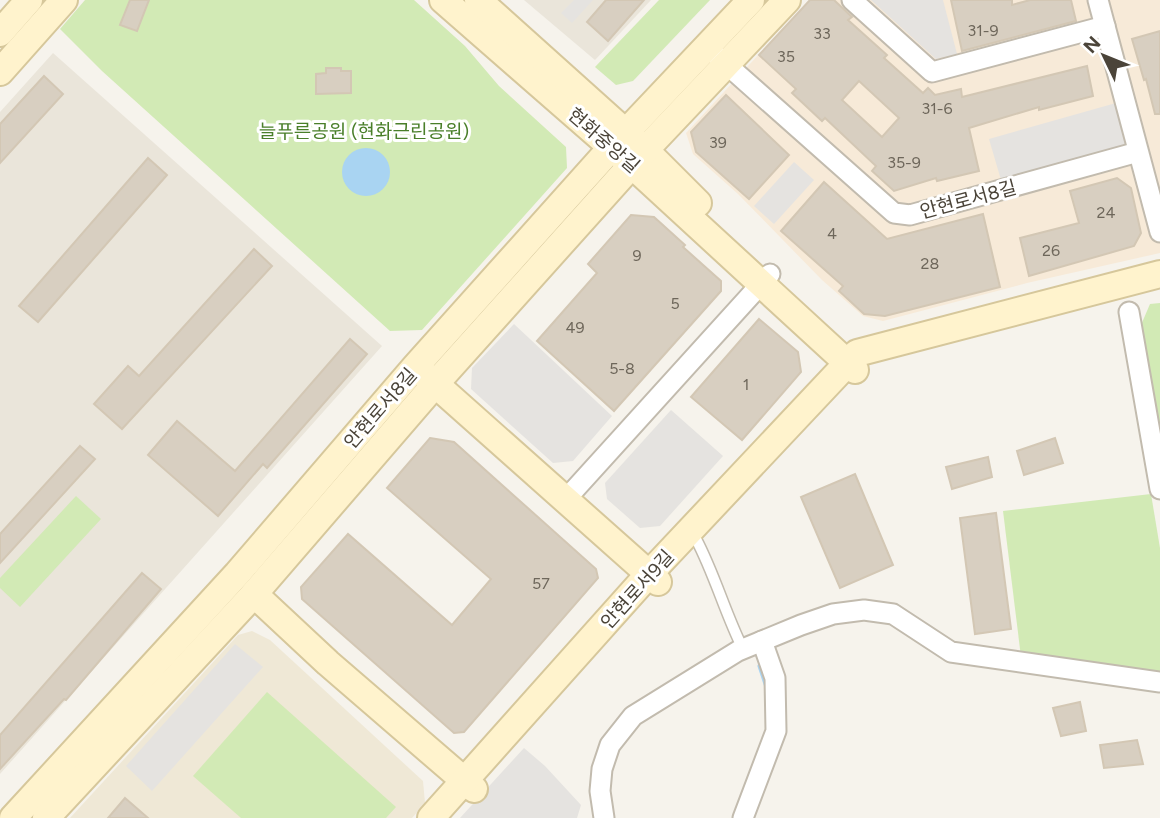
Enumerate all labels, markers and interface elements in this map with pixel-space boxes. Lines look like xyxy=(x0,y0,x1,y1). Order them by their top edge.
house number: 31-9 xyxy=(967,21,999,40)
north arrow xyxy=(1069,21,1139,91)
house number: 33 xyxy=(813,24,831,43)
text: N xyxy=(1079,32,1105,58)
house number: 35 xyxy=(777,47,795,66)
house number: 31-6 xyxy=(921,99,953,118)
street label: 현화중앙길 xyxy=(563,103,644,178)
park label: 늘푸른공원 (현화근린공원) xyxy=(259,120,469,143)
house number: 39 xyxy=(709,133,727,152)
house number: 35-9 xyxy=(887,153,921,172)
street label: 안현로서8길 xyxy=(917,176,1019,223)
house number: 24 xyxy=(1097,203,1115,222)
house number: 4 xyxy=(827,224,837,243)
house number: 26 xyxy=(1042,241,1060,260)
house number: 9 xyxy=(632,246,642,265)
house number: 28 xyxy=(921,254,939,273)
house number: 5 xyxy=(670,294,680,313)
house number: 49 xyxy=(566,318,585,337)
house number: 5-8 xyxy=(609,359,635,378)
street label: 안현로서8길 xyxy=(339,363,422,453)
house number: 1 xyxy=(743,375,749,394)
street label: 안현로서9길 xyxy=(596,545,679,634)
house number: 57 xyxy=(532,574,550,593)

